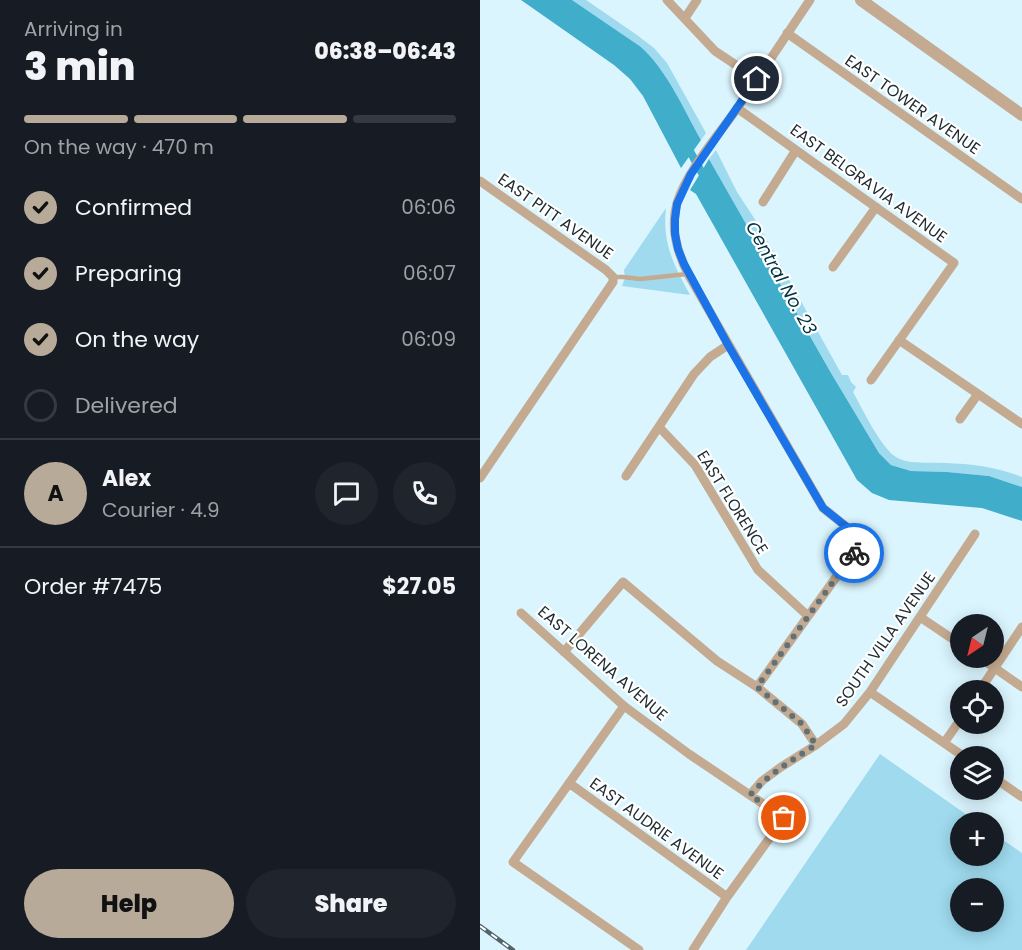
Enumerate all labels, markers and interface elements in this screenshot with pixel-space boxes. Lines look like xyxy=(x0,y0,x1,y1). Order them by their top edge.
text: Arriving in xyxy=(24,15,123,43)
text: 06:38–06:43 xyxy=(314,36,456,67)
text: 3 min xyxy=(24,39,136,94)
street label: EAST TOWER AVENUE xyxy=(840,49,985,160)
pin xyxy=(731,53,782,104)
icon: home xyxy=(740,62,773,95)
street label: EAST BELGRAVIA AVENUE xyxy=(785,119,952,248)
text: On the way · 470 m xyxy=(24,133,214,161)
street label: EAST PITT AVENUE xyxy=(493,168,618,265)
icon: check xyxy=(24,191,57,224)
text: Confirmed xyxy=(75,192,192,223)
text: 06:06 xyxy=(401,193,456,221)
water label: Central No. 23 xyxy=(740,217,823,339)
icon: check xyxy=(24,257,57,290)
text: Preparing xyxy=(75,258,182,289)
text: 06:07 xyxy=(403,259,456,287)
icon: check xyxy=(24,323,57,356)
text: On the way xyxy=(75,324,199,355)
text: 06:09 xyxy=(401,325,456,353)
text: Delivered xyxy=(75,390,178,421)
street label: EAST FLORENCE xyxy=(691,446,774,559)
button: chat xyxy=(315,462,378,525)
button: phone xyxy=(393,462,456,525)
text: Alex xyxy=(102,463,151,494)
text: A xyxy=(47,478,64,509)
text: Courier · 4.9 xyxy=(102,496,220,524)
courier xyxy=(824,523,884,583)
icon: bike xyxy=(838,537,871,570)
street label: SOUTH VILLA AVENUE xyxy=(830,567,941,712)
text: Order #7475 xyxy=(24,571,162,602)
text: $27.05 xyxy=(382,571,456,602)
street label: EAST LORENA AVENUE xyxy=(533,601,673,726)
north arrow xyxy=(950,614,1004,668)
map controls xyxy=(950,614,1004,932)
button: locate xyxy=(950,680,1004,734)
button: layers xyxy=(950,746,1004,800)
street label: EAST AUDRIE AVENUE xyxy=(585,772,728,885)
pin xyxy=(758,792,809,843)
icon: bag xyxy=(767,801,800,834)
button: + xyxy=(950,812,1004,866)
button: Help xyxy=(24,869,234,938)
button: Share xyxy=(246,869,456,938)
button: − xyxy=(950,878,1004,932)

